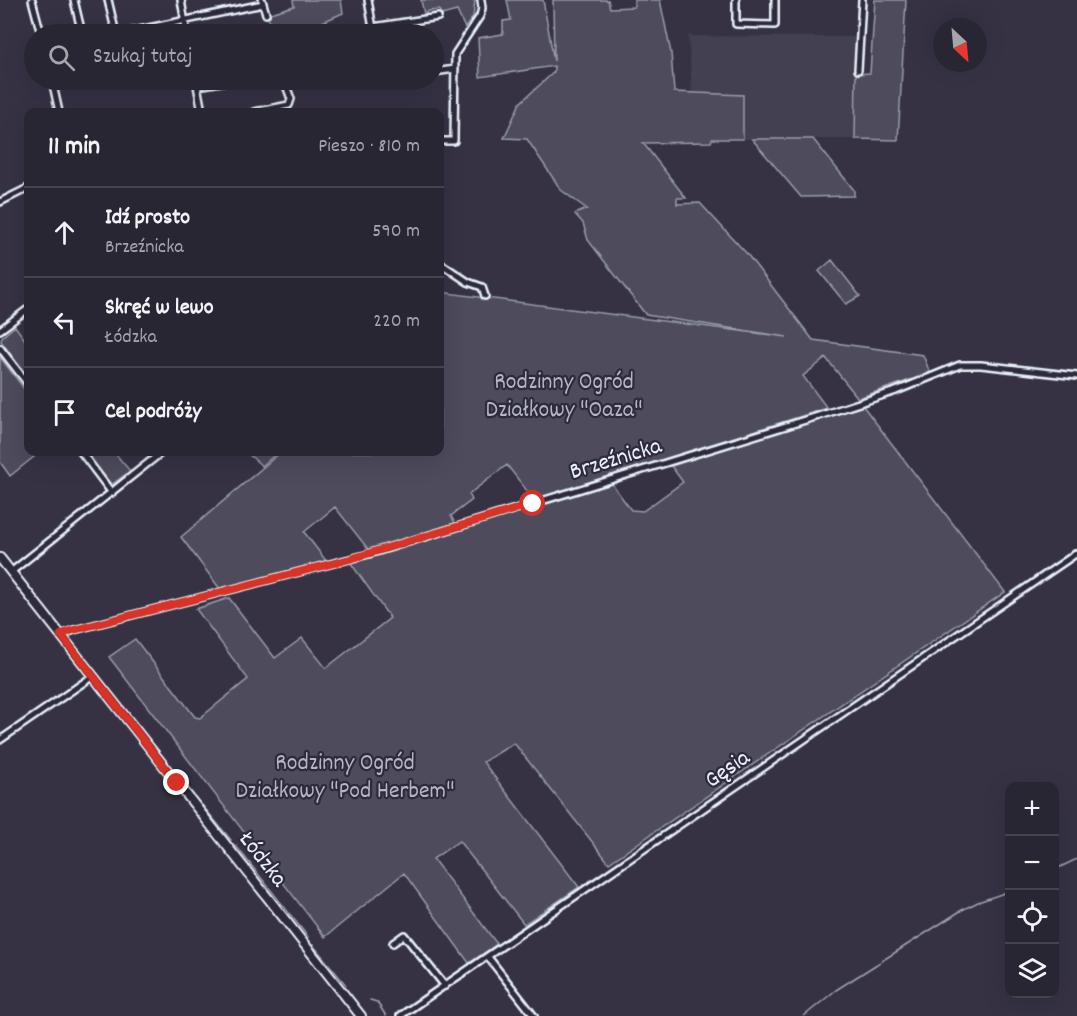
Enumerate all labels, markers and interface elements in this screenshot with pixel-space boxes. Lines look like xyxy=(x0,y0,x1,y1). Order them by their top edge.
north arrow xyxy=(933,18,987,72)
search box xyxy=(24,24,444,90)
icon: search xyxy=(45,41,78,74)
text: Szukaj tutaj xyxy=(93,42,192,73)
text: 11 min xyxy=(48,129,100,166)
text: Pieszo · 810 m xyxy=(318,133,420,161)
text: Idź prosto xyxy=(105,203,190,234)
icon: ahead xyxy=(48,216,81,249)
text: 590 m xyxy=(372,218,420,246)
text: Brzeźnicka xyxy=(105,234,184,262)
text: Skręć w lewo xyxy=(105,293,214,324)
icon: left xyxy=(48,306,81,339)
text: 220 m xyxy=(373,308,420,336)
text: Łódzka xyxy=(105,324,157,352)
park label: Rodzinny Ogród Działkowy "Oaza" xyxy=(486,366,642,428)
icon: arrive xyxy=(48,396,81,429)
text: Cel podróży xyxy=(105,397,201,428)
street label: Brzeźnicka xyxy=(566,430,667,490)
route start xyxy=(519,490,545,516)
street label: Gęsia xyxy=(698,742,758,798)
park label: Rodzinny Ogród Działkowy "Pod Herbem" xyxy=(235,747,455,809)
route end xyxy=(163,769,189,795)
map controls xyxy=(1005,782,1059,998)
button: + xyxy=(1005,782,1059,836)
street label: Łódzka xyxy=(229,824,295,896)
button: − xyxy=(1005,836,1059,890)
button: locate xyxy=(1005,890,1059,944)
button: layers xyxy=(1005,944,1059,998)

